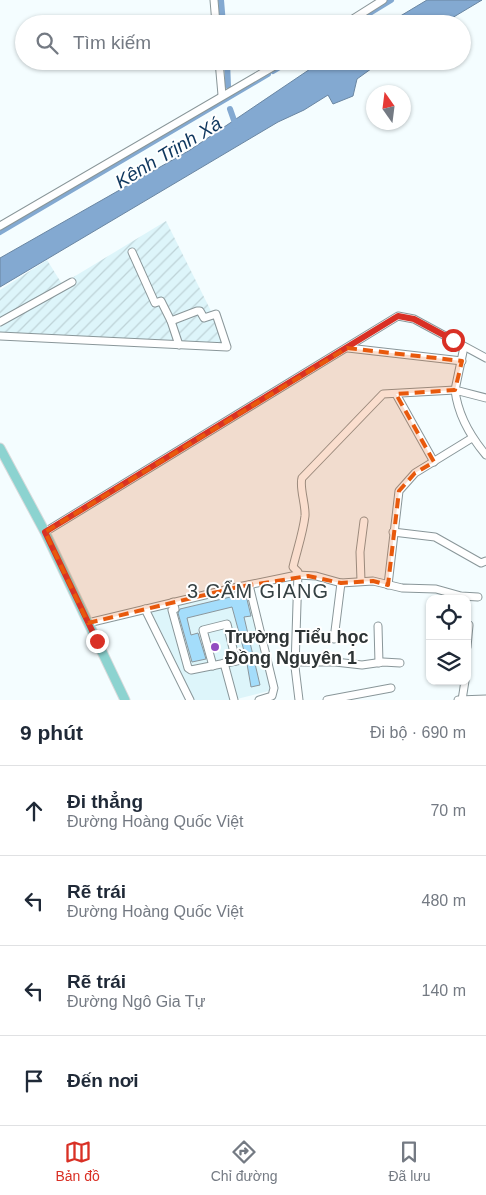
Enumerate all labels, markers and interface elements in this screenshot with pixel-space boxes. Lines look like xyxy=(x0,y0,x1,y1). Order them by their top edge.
search box xyxy=(15,15,471,70)
icon: search xyxy=(33,29,61,57)
text: Tìm kiếm xyxy=(73,32,151,53)
north arrow xyxy=(366,85,411,130)
water label: Kênh Trịnh Xá xyxy=(111,113,225,192)
route start xyxy=(442,329,465,352)
district label: 3 CẨM GIANG xyxy=(187,580,329,602)
map controls xyxy=(426,595,471,685)
button: locate xyxy=(426,595,471,640)
place label: Trường Tiểu học Đồng Nguyên 1 xyxy=(225,627,369,668)
route end xyxy=(86,630,109,653)
button: layers xyxy=(426,640,471,685)
marker: Trường Tiểu học Đồng Nguyên 1 xyxy=(209,641,221,653)
text: 9 phút xyxy=(20,721,83,744)
text: Đi bộ · 690 m xyxy=(370,724,466,741)
text: Đi thẳng xyxy=(67,791,143,812)
icon: ahead xyxy=(20,797,48,825)
text: 70 m xyxy=(430,802,466,819)
text: Đường Hoàng Quốc Việt xyxy=(67,813,244,830)
text: Rẽ trái xyxy=(67,881,126,902)
icon: left xyxy=(20,887,48,915)
text: 480 m xyxy=(422,892,466,909)
text: Đường Hoàng Quốc Việt xyxy=(67,903,244,920)
text: Rẽ trái xyxy=(67,971,126,992)
icon: left xyxy=(20,977,48,1005)
text: 140 m xyxy=(422,982,466,999)
text: Đường Ngô Gia Tự xyxy=(67,993,205,1010)
icon: arrive xyxy=(20,1067,48,1095)
text: Đến nơi xyxy=(67,1070,139,1091)
tab: Bản đồ xyxy=(55,1138,100,1184)
tab: Chỉ đường xyxy=(211,1138,278,1184)
tab: Đã lưu xyxy=(388,1138,431,1184)

